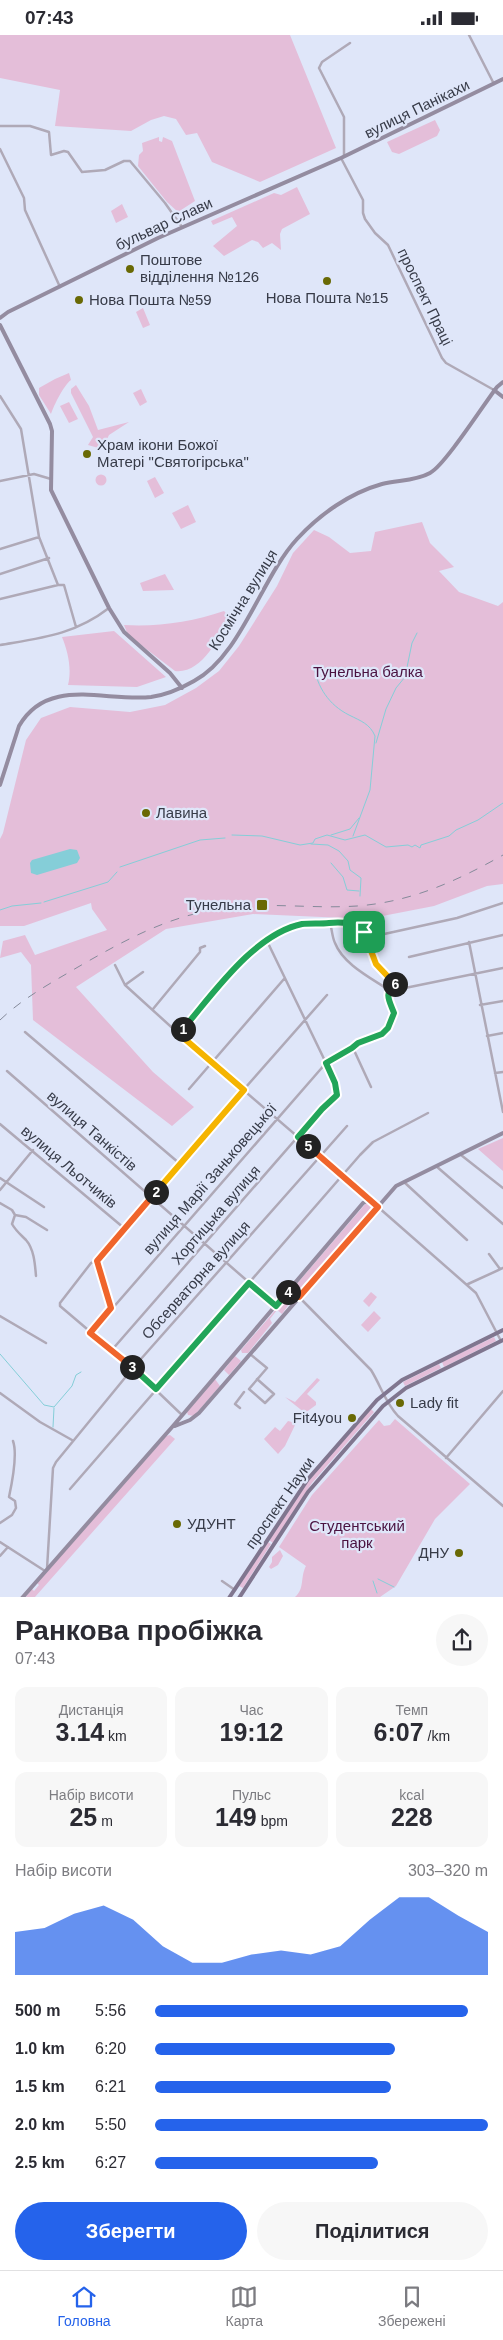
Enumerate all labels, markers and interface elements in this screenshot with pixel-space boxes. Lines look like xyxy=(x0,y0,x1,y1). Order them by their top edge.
text: 07:43 xyxy=(25,7,74,28)
street label: вулиця Панікахи xyxy=(362,76,472,141)
street label: бульвар Слави xyxy=(113,194,215,253)
street label: проспект Праці xyxy=(395,245,456,348)
place label: Поштове відділення №126 xyxy=(140,251,259,285)
marker: Поштове відділення №126 xyxy=(124,263,136,275)
marker: Нова Пошта №15 xyxy=(321,275,333,287)
place label: Нова Пошта №15 xyxy=(266,289,388,306)
place label: Нова Пошта №59 xyxy=(89,291,212,308)
marker: Нова Пошта №59 xyxy=(73,294,85,306)
place label: Храм ікони Божої Матері "Святогірська" xyxy=(97,436,249,470)
marker: Храм ікони Божої Матері "Святогірська" xyxy=(81,448,93,460)
street label: Космічна вулиця xyxy=(205,546,280,653)
park label: Тунельна балка xyxy=(313,663,424,680)
place label: Лавина xyxy=(156,804,208,821)
marker: Лавина xyxy=(140,807,152,819)
place label: Тунельна xyxy=(186,896,252,913)
marker: Тунельна xyxy=(255,898,269,912)
pin xyxy=(343,911,385,953)
icon: arrive xyxy=(350,918,378,946)
pin: 6 xyxy=(382,971,408,997)
text: 6 xyxy=(392,976,399,992)
pin: 1 xyxy=(170,1017,196,1041)
text: 1 xyxy=(180,1021,187,1037)
street label: вулиця Танкістів xyxy=(44,1087,141,1174)
street label: вулиця Марії Заньковецької xyxy=(140,1099,280,1258)
street label: вулиця Льотчиків xyxy=(18,1122,121,1212)
pin: 5 xyxy=(296,1133,320,1159)
text: 5 xyxy=(305,1138,312,1154)
street label: Хортицька вулиця xyxy=(168,1162,263,1268)
pin: 2 xyxy=(144,1179,168,1205)
text: 2 xyxy=(153,1184,160,1200)
street label: Обсерваторна вулиця xyxy=(138,1217,253,1342)
pin: 4 xyxy=(276,1279,300,1305)
text: 4 xyxy=(285,1284,292,1300)
pin: 3 xyxy=(120,1355,144,1379)
text: 3 xyxy=(129,1359,136,1375)
place label: Lady fit xyxy=(410,1394,459,1411)
marker: Lady fit xyxy=(394,1397,406,1409)
place label: Fit4you xyxy=(293,1409,342,1426)
marker: Fit4you xyxy=(346,1412,358,1424)
street label: проспект Науки xyxy=(242,1454,318,1552)
place label: УДУНТ xyxy=(187,1515,236,1532)
park label: Студентський парк xyxy=(309,1517,405,1551)
marker: УДУНТ xyxy=(171,1518,183,1530)
place label: ДНУ xyxy=(418,1544,449,1561)
marker: ДНУ xyxy=(453,1547,465,1559)
button: share xyxy=(436,1614,488,1666)
text: Ранкова пробіжка xyxy=(15,1615,262,1646)
text: 07:43 xyxy=(15,1650,55,1667)
text: Дистанція xyxy=(59,1702,124,1718)
text: Час xyxy=(239,1702,264,1718)
text: Темп xyxy=(395,1702,428,1718)
text: 3.14 xyxy=(56,1718,104,1746)
text: 19:12 xyxy=(220,1718,283,1746)
text: 6:07 xyxy=(374,1718,424,1746)
text: km xyxy=(104,1728,127,1744)
text: /km xyxy=(424,1728,450,1744)
text: Набір висоти xyxy=(49,1787,134,1803)
text: Пульс xyxy=(232,1787,271,1803)
text: kcal xyxy=(399,1787,424,1803)
text: 25 xyxy=(69,1803,97,1831)
text: 149 xyxy=(215,1803,257,1831)
text: 228 xyxy=(391,1803,433,1831)
text: m xyxy=(97,1813,113,1829)
text: bpm xyxy=(257,1813,288,1829)
text: Набір висоти xyxy=(15,1862,112,1879)
text: 303–320 m xyxy=(408,1862,488,1879)
text: 500 m xyxy=(15,2002,60,2019)
text: 5:56 xyxy=(95,2002,126,2019)
text: 1.0 km xyxy=(15,2040,65,2057)
text: 6:20 xyxy=(95,2040,126,2057)
text: 1.5 km xyxy=(15,2078,65,2095)
text: 6:21 xyxy=(95,2078,126,2095)
text: 2.0 km xyxy=(15,2116,65,2133)
text: 5:50 xyxy=(95,2116,126,2133)
text: 2.5 km xyxy=(15,2154,65,2171)
text: 6:27 xyxy=(95,2154,126,2171)
button: Зберегти xyxy=(15,2202,247,2260)
button: Поділитися xyxy=(257,2202,488,2260)
tab: Головна xyxy=(57,2283,111,2329)
tab: Карта xyxy=(226,2283,263,2329)
tab: Збережені xyxy=(378,2283,446,2329)

